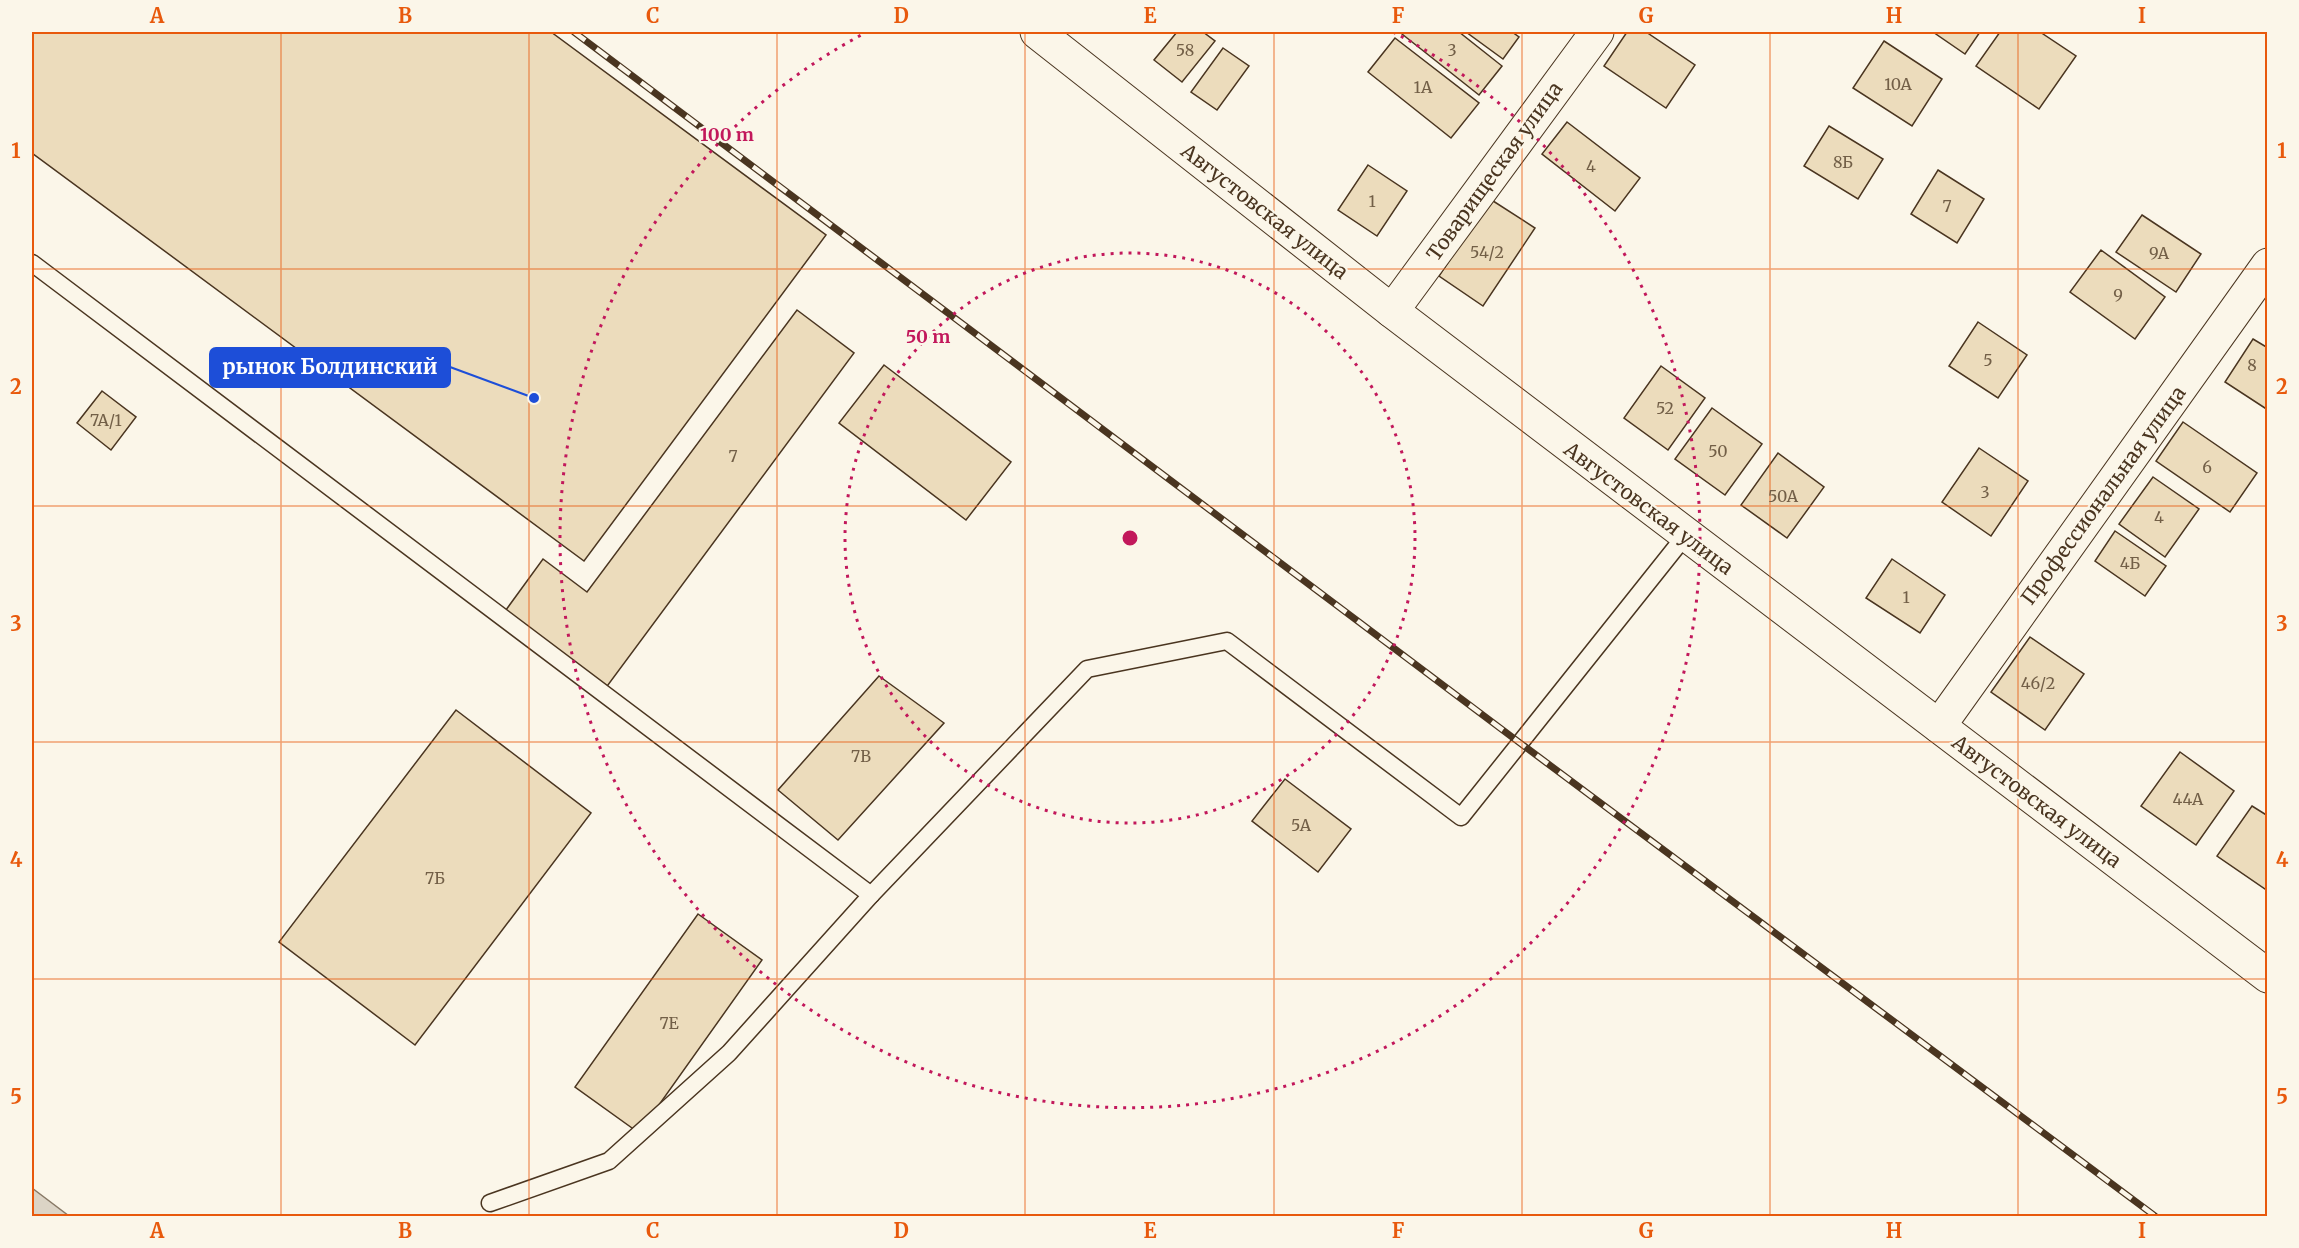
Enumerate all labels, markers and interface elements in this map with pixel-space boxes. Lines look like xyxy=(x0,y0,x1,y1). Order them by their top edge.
text: A xyxy=(149,3,165,28)
text: B xyxy=(398,3,412,28)
text: C xyxy=(646,3,660,28)
text: D xyxy=(893,3,909,28)
text: E xyxy=(1143,3,1157,28)
text: F xyxy=(1392,3,1405,28)
text: G xyxy=(1639,3,1654,28)
text: H xyxy=(1886,3,1902,28)
text: I xyxy=(2138,3,2146,28)
house number: 58 xyxy=(1176,40,1194,60)
house number: 3 xyxy=(1447,40,1457,60)
house number: 10А xyxy=(1884,74,1913,94)
street label: Товарищеская улица xyxy=(1421,76,1567,265)
house number: 1А xyxy=(1414,77,1433,97)
text: 100 m xyxy=(700,123,754,146)
street label: Августовская улица xyxy=(1176,137,1354,284)
text: 1 xyxy=(11,138,21,163)
text: 1 xyxy=(2277,138,2287,163)
house number: 8Б xyxy=(1833,152,1853,172)
house number: 4 xyxy=(1586,156,1596,176)
house number: 1 xyxy=(1368,191,1376,211)
house number: 7 xyxy=(1942,196,1952,216)
house number: 54/2 xyxy=(1470,242,1504,262)
house number: 9А xyxy=(2149,243,2170,263)
house number: 9 xyxy=(2113,285,2123,305)
text: 50 m xyxy=(906,325,950,348)
callout: рынок Болдинский xyxy=(210,348,450,387)
house number: 5 xyxy=(1983,350,1993,370)
text: рынок Болдинский xyxy=(222,353,438,380)
house number: 8 xyxy=(2247,355,2257,375)
text: 2 xyxy=(10,374,22,399)
text: 2 xyxy=(2276,374,2288,399)
street label: Профессиональная улица xyxy=(2015,381,2191,609)
house number: 52 xyxy=(1656,398,1674,418)
house number: 7А/1 xyxy=(90,410,122,430)
street label: Августовская улица xyxy=(1559,436,1739,580)
house number: 50 xyxy=(1708,441,1728,461)
house number: 7 xyxy=(728,446,738,466)
house number: 6 xyxy=(2202,457,2212,477)
house number: 3 xyxy=(1980,482,1990,502)
house number: 50А xyxy=(1768,486,1799,506)
house number: 4 xyxy=(2154,507,2164,527)
centre of rings xyxy=(1120,528,1140,548)
house number: 4Б xyxy=(2120,553,2140,573)
house number: 1 xyxy=(1902,587,1910,607)
text: 3 xyxy=(10,611,22,636)
text: 3 xyxy=(2276,611,2288,636)
house number: 46/2 xyxy=(2021,673,2055,693)
street label: Августовская улица xyxy=(1947,729,2127,873)
house number: 7В xyxy=(851,746,871,766)
house number: 44А xyxy=(2173,789,2204,809)
house number: 5А xyxy=(1291,815,1312,835)
text: 4 xyxy=(10,847,23,872)
text: 4 xyxy=(2276,847,2289,872)
house number: 7Б xyxy=(425,868,445,888)
house number: 7Е xyxy=(659,1013,679,1033)
text: 5 xyxy=(10,1084,22,1109)
text: 5 xyxy=(2276,1084,2288,1109)
text: A xyxy=(149,1218,165,1243)
text: B xyxy=(398,1218,412,1243)
text: C xyxy=(646,1218,660,1243)
text: D xyxy=(893,1218,909,1243)
text: E xyxy=(1143,1218,1157,1243)
text: F xyxy=(1392,1218,1405,1243)
text: G xyxy=(1639,1218,1654,1243)
text: H xyxy=(1886,1218,1902,1243)
text: I xyxy=(2138,1218,2146,1243)

